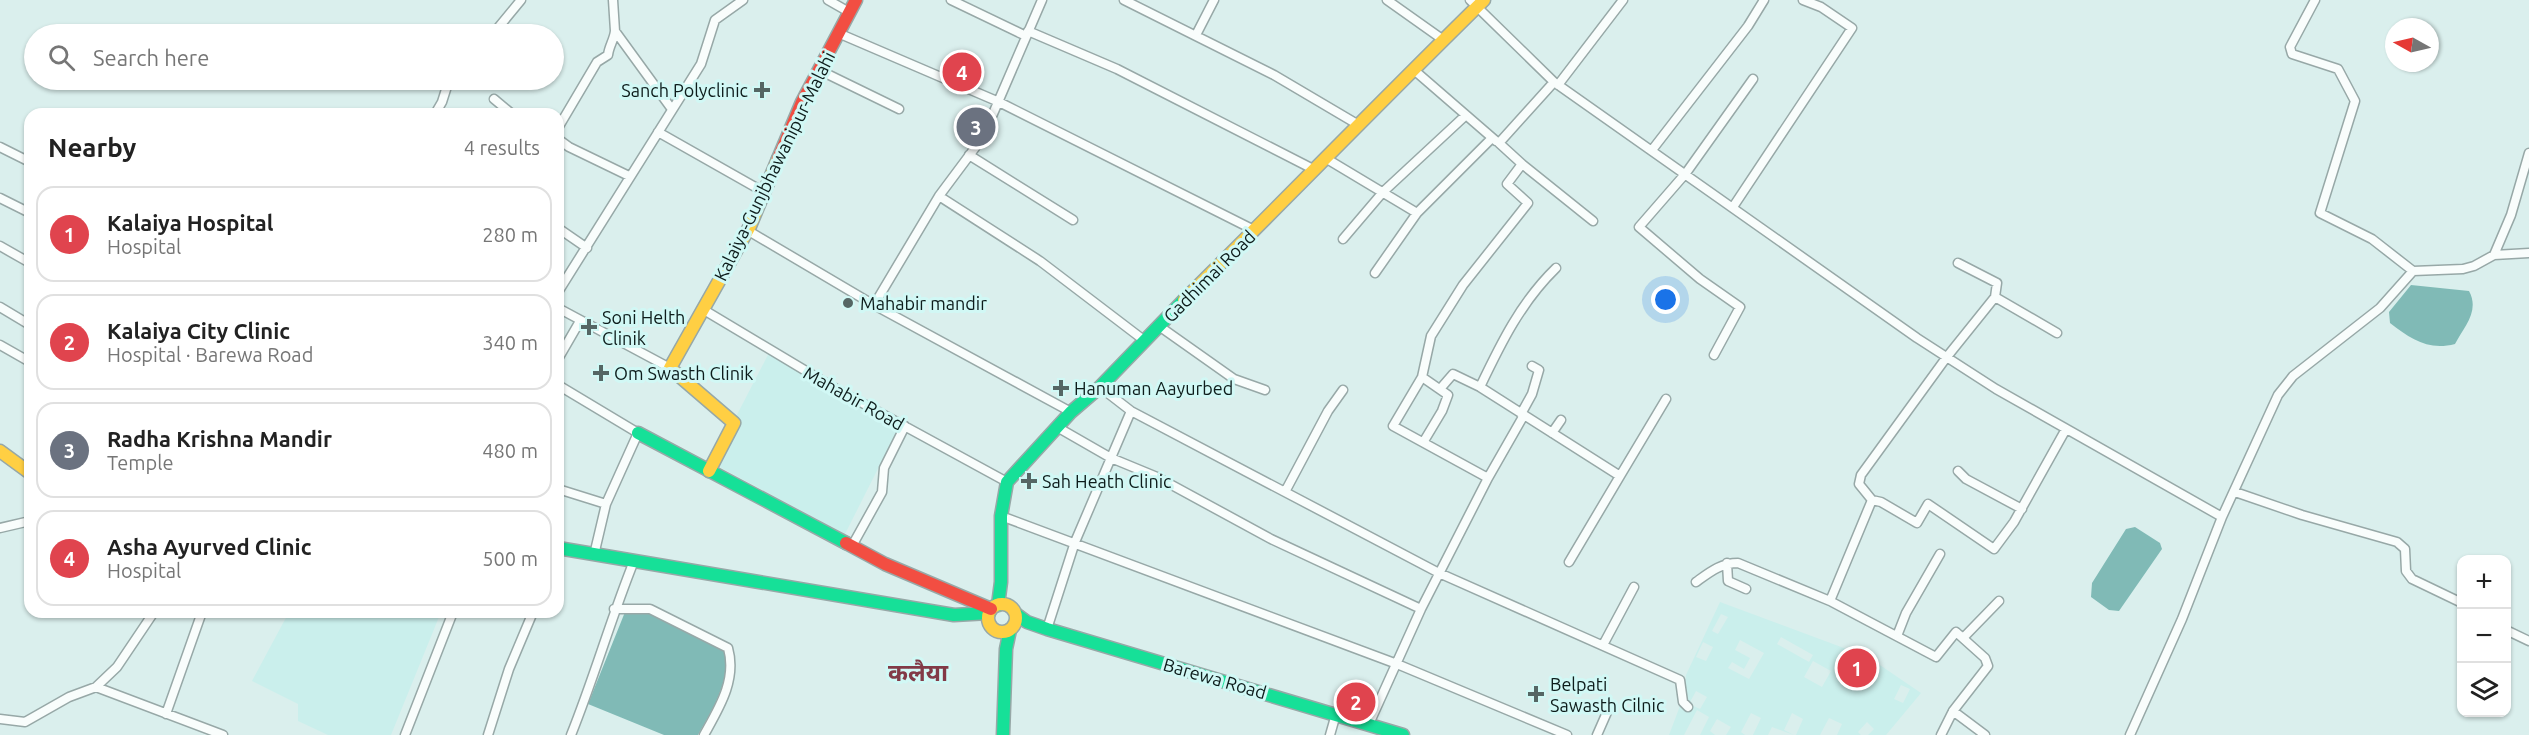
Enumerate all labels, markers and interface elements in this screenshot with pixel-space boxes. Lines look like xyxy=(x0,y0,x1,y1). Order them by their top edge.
north arrow xyxy=(2385,18,2439,72)
search box xyxy=(24,24,564,90)
icon: search xyxy=(45,41,78,74)
text: Search here xyxy=(93,45,209,70)
street label: Kalaiya-Gunjbhawanipur-Malahi xyxy=(710,48,838,284)
pin: 4 xyxy=(942,50,982,94)
place label: Sanch Polyclinic xyxy=(621,80,748,100)
marker: Sanch Polyclinic xyxy=(753,81,771,99)
pin: 3 xyxy=(956,104,996,150)
text: Nearby xyxy=(48,133,136,162)
text: 4 results xyxy=(464,136,540,159)
text: Kalaiya Hospital xyxy=(107,210,273,235)
text: 1 xyxy=(64,223,75,246)
text: 280 m xyxy=(482,223,538,246)
street label: Gadhimai Road xyxy=(1159,226,1259,326)
text: Hospital xyxy=(107,235,181,258)
your location xyxy=(1651,285,1680,314)
place label: Mahabir mandir xyxy=(860,293,987,313)
marker: Mahabir mandir xyxy=(841,296,855,310)
place label: Soni Helth Clinik xyxy=(602,307,685,348)
text: Kalaiya City Clinic xyxy=(107,318,290,343)
marker: Soni Helth Clinik xyxy=(580,318,598,336)
text: 2 xyxy=(64,331,75,354)
text: 340 m xyxy=(482,331,538,354)
text: Hospital · Barewa Road xyxy=(107,343,313,366)
street label: Mahabir Road xyxy=(800,362,908,434)
place label: Om Swasth Clinik xyxy=(614,363,753,383)
marker: Om Swasth Clinik xyxy=(592,364,610,382)
place label: Hanuman Aayurbed xyxy=(1074,378,1233,398)
marker: Hanuman Aayurbed xyxy=(1052,379,1070,397)
text: Radha Krishna Mandir xyxy=(107,426,332,451)
text: 3 xyxy=(64,439,75,462)
text: 480 m xyxy=(482,439,538,462)
text: Temple xyxy=(107,451,173,474)
place label: Sah Heath Clinic xyxy=(1042,471,1171,491)
marker: Sah Heath Clinic xyxy=(1020,472,1038,490)
text: Asha Ayurved Clinic xyxy=(107,534,311,559)
text: 4 xyxy=(64,547,75,570)
text: 500 m xyxy=(482,547,538,570)
map controls xyxy=(2457,555,2511,717)
button: + xyxy=(2457,555,2511,609)
text: Hospital xyxy=(107,559,181,582)
button: − xyxy=(2457,609,2511,663)
pin: 1 xyxy=(1838,646,1876,690)
street label: Barewa Road xyxy=(1161,654,1269,702)
district label: कलैया xyxy=(888,659,949,686)
button: layers xyxy=(2457,663,2511,717)
place label: Belpati Sawasth Cilnic xyxy=(1550,674,1664,715)
pin: 2 xyxy=(1336,680,1376,724)
marker: Belpati Sawasth Cilnic xyxy=(1527,685,1545,703)

